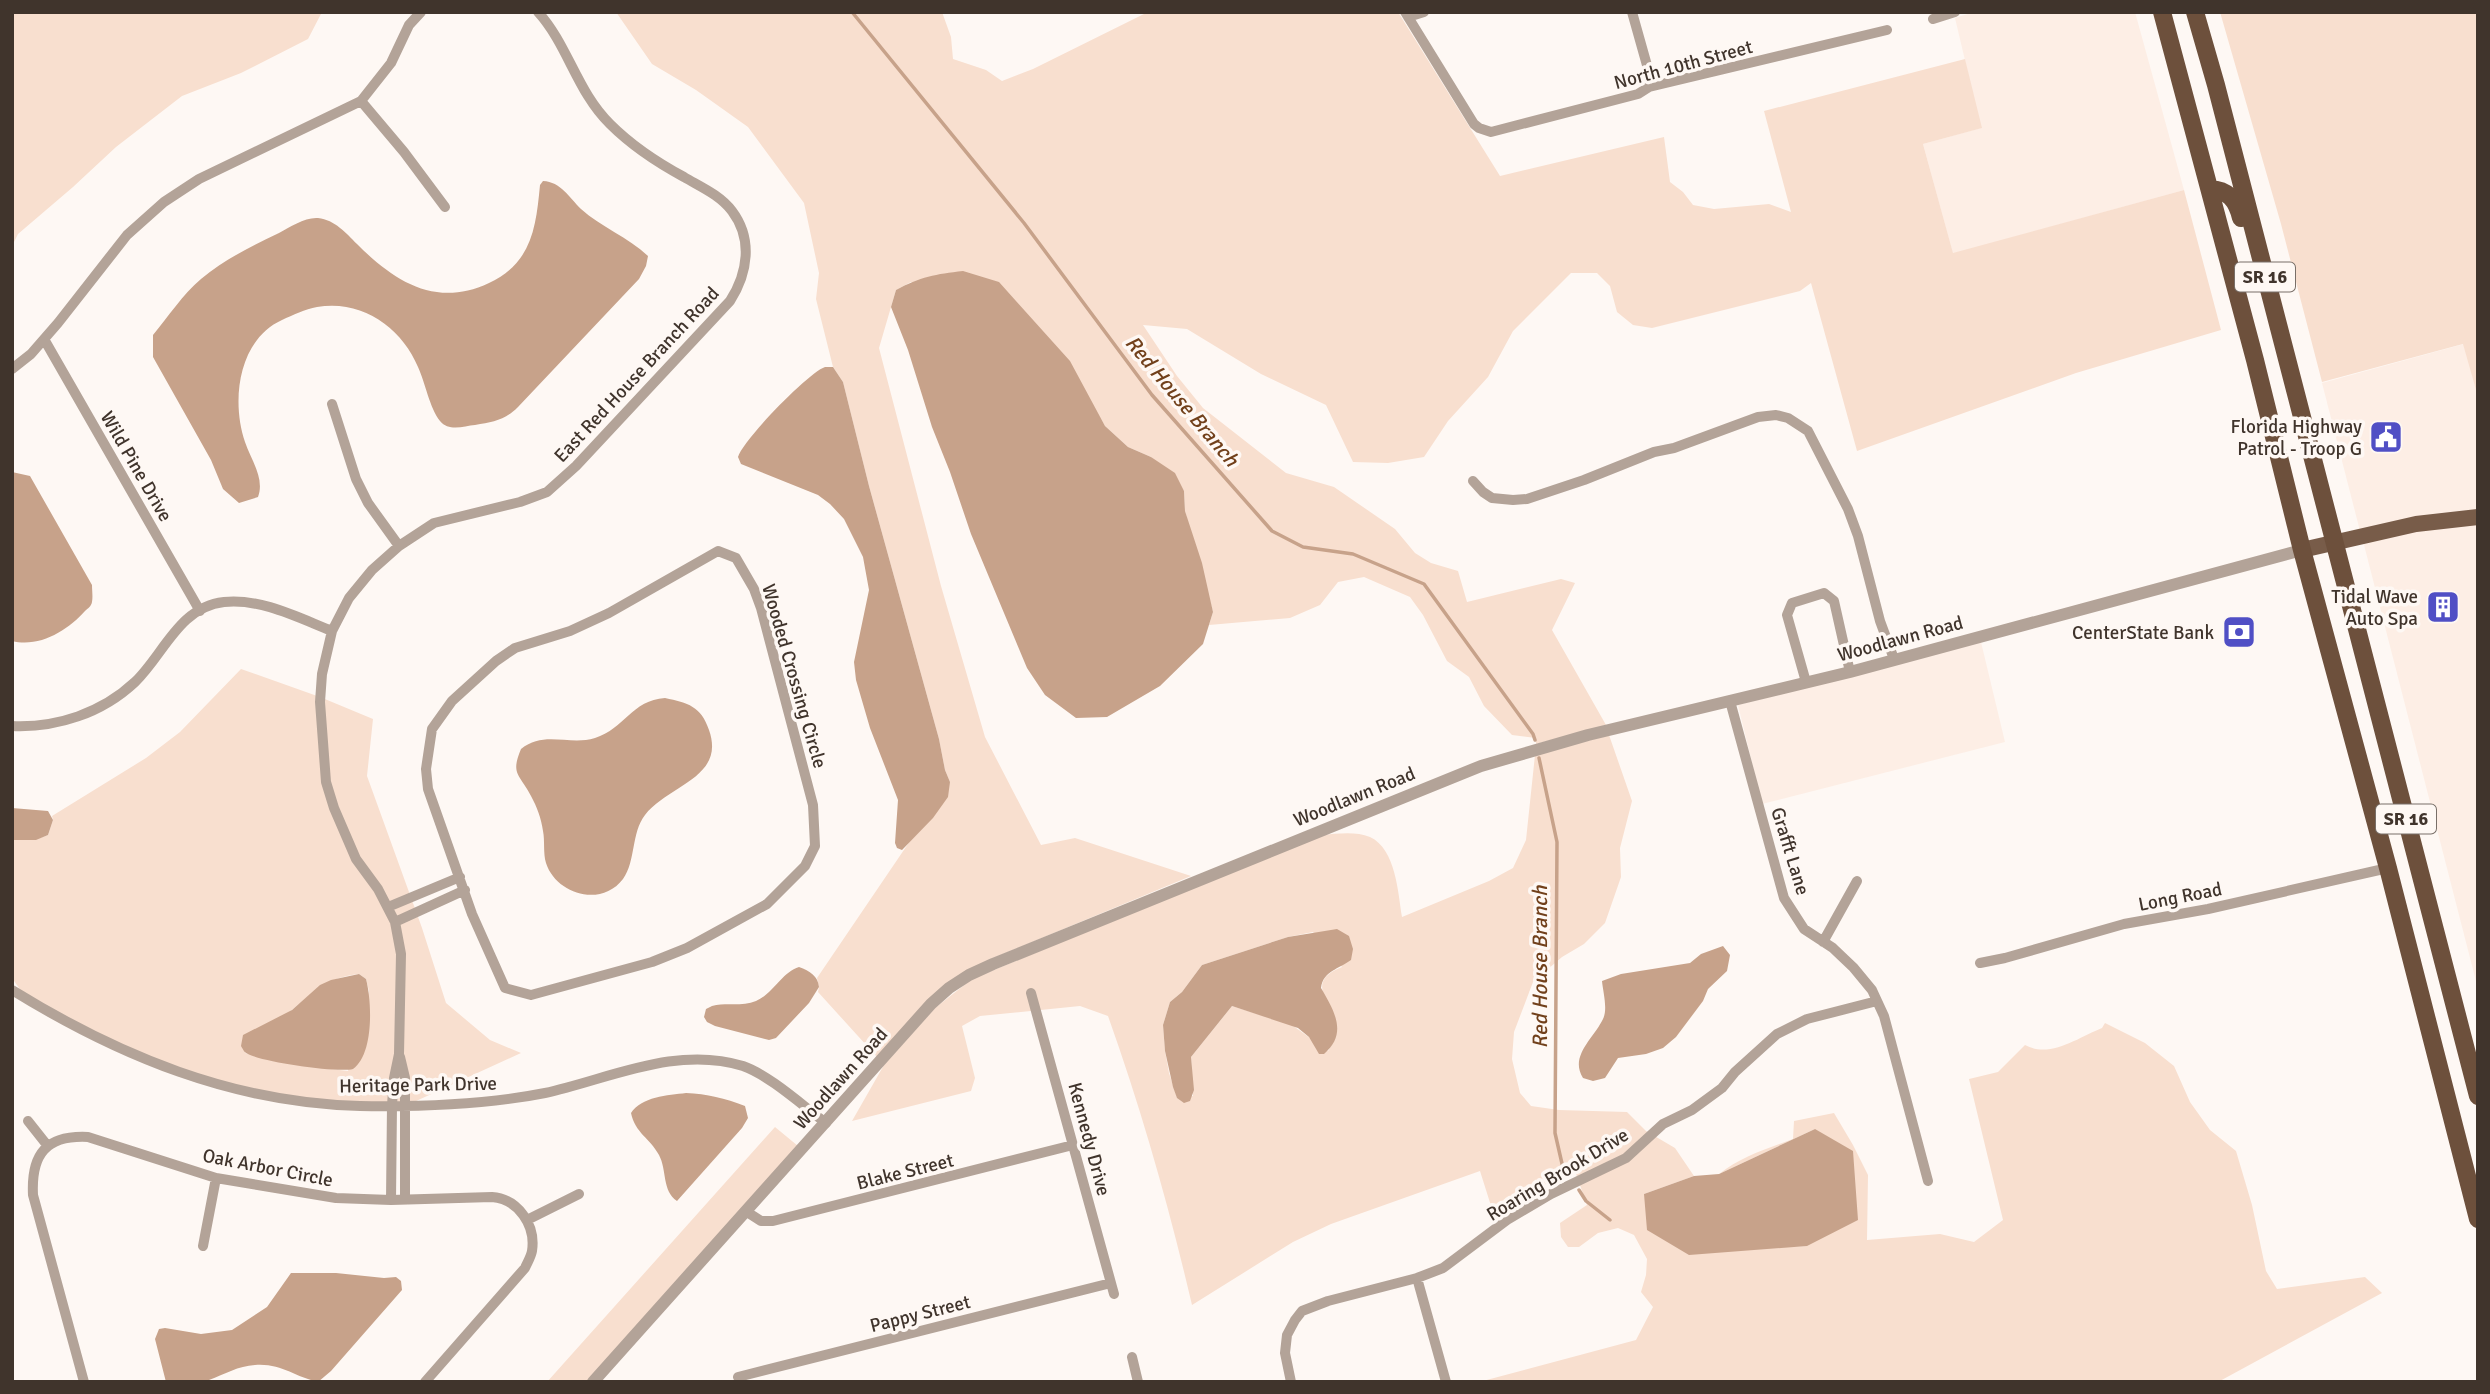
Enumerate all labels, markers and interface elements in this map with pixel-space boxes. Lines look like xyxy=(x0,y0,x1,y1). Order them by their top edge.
street label: North 10th Street xyxy=(1611,35,1756,95)
road number: SR 16 xyxy=(2235,262,2295,292)
street label: East Red House Branch Road xyxy=(549,282,724,468)
water label: Red House Branch xyxy=(1120,330,1245,472)
street label: Wild Pine Drive xyxy=(95,407,177,526)
place label: Florida Highway Patrol - Troop G xyxy=(2231,415,2362,461)
public building icon: Florida Highway Patrol - Troop G xyxy=(2367,418,2405,456)
street label: Wooded Crossing Circle xyxy=(756,581,832,771)
place label: Tidal Wave Auto Spa xyxy=(2331,585,2418,631)
building icon: Tidal Wave Auto Spa xyxy=(2424,588,2462,626)
street label: Woodlawn Road xyxy=(1835,611,1966,667)
bank icon: CenterState Bank xyxy=(2220,613,2258,651)
place label: CenterState Bank xyxy=(2072,621,2214,645)
street label: Woodlawn Road xyxy=(1290,762,1419,832)
road number: SR 16 xyxy=(2376,804,2436,834)
street label: Grafft Lane xyxy=(1765,805,1815,898)
street label: Long Road xyxy=(2136,877,2224,917)
water label: Red House Branch xyxy=(1527,885,1553,1048)
street label: Woodlawn Road xyxy=(789,1023,893,1135)
street label: Heritage Park Drive xyxy=(339,1072,497,1098)
street label: Kennedy Drive xyxy=(1062,1080,1116,1199)
street label: Roaring Brook Drive xyxy=(1482,1123,1633,1227)
street label: Oak Arbor Circle xyxy=(201,1144,335,1192)
street label: Blake Street xyxy=(854,1148,957,1196)
street label: Pappy Street xyxy=(868,1290,973,1338)

